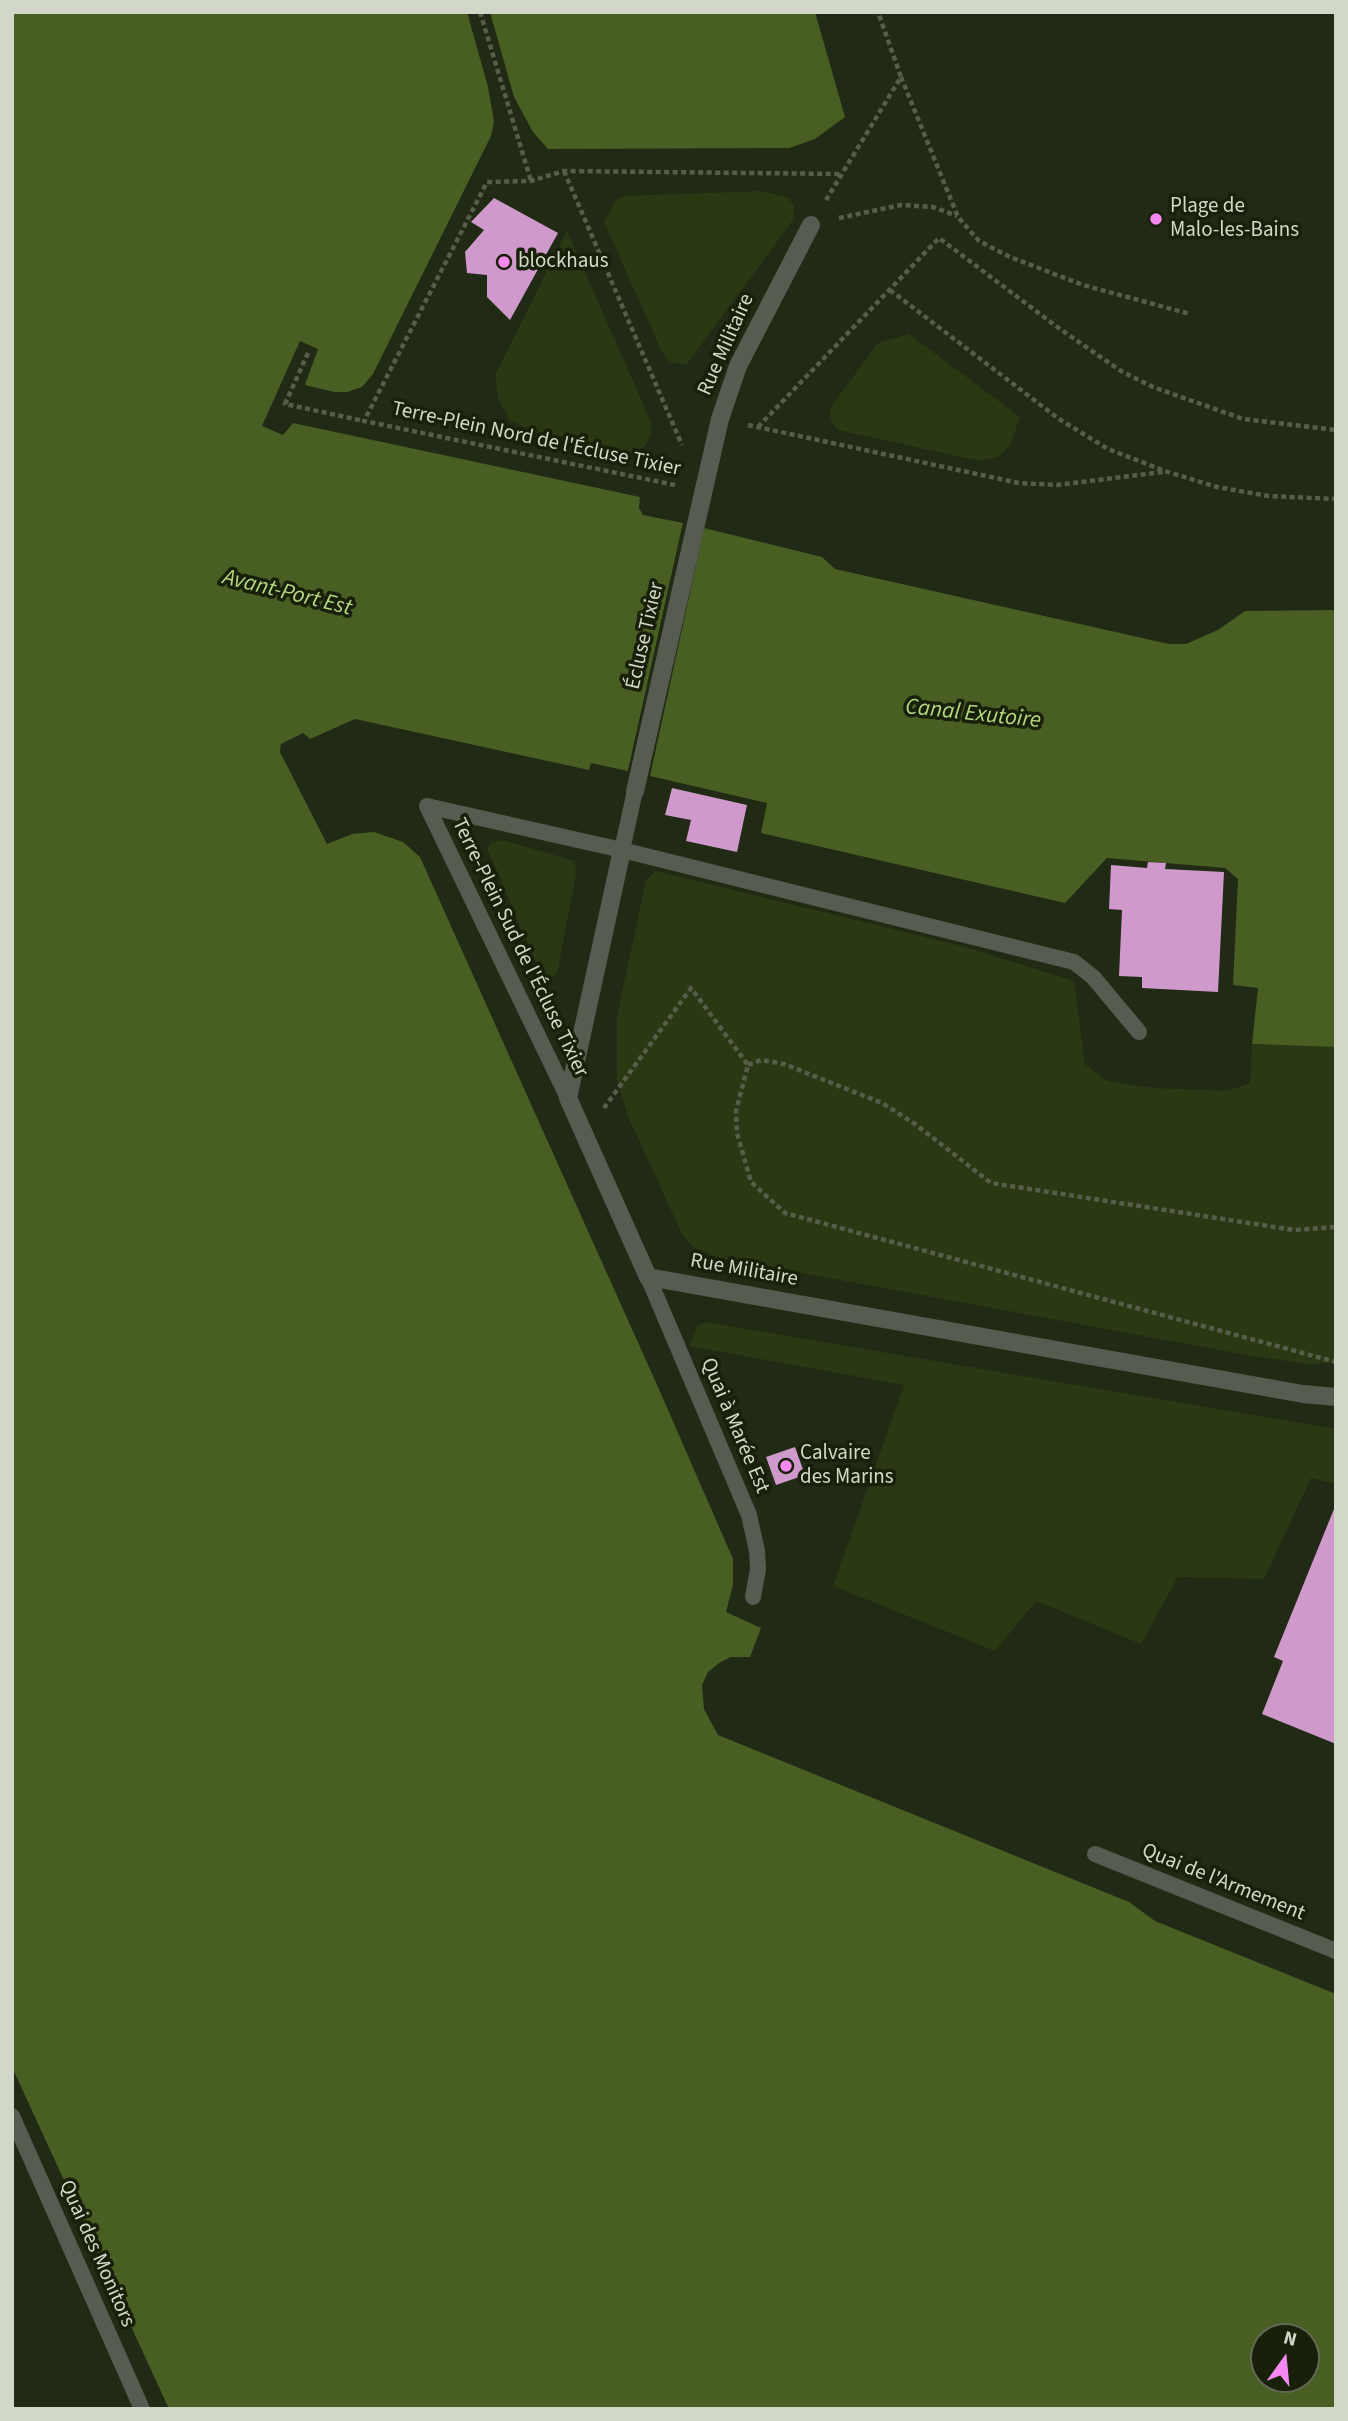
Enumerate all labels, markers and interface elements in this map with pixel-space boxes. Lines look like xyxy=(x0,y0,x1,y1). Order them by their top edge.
place label: Plage de Malo-les-Bains xyxy=(1170,194,1299,244)
marker: Plage de Malo-les-Bains xyxy=(1148,211,1164,227)
place label: blockhaus xyxy=(518,249,609,275)
marker: blockhaus xyxy=(496,254,512,270)
street label: Rue Militaire xyxy=(693,290,761,400)
street label: Terre-Plein Nord de l'Écluse Tixier xyxy=(389,397,683,483)
water label: Avant-Port Est xyxy=(220,565,354,623)
street label: Écluse Tixier xyxy=(621,580,671,692)
water label: Canal Exutoire xyxy=(904,694,1042,736)
street label: Terre-Plein Sud de l'Écluse Tixier xyxy=(445,814,593,1082)
street label: Rue Militaire xyxy=(688,1249,800,1293)
street label: Quai à Marée Est xyxy=(694,1355,774,1497)
place label: Calvaire des Marins xyxy=(800,1441,894,1491)
marker: Calvaire des Marins xyxy=(778,1458,794,1474)
street label: Quai de l'Armement xyxy=(1138,1839,1308,1927)
street label: Quai des Monitors xyxy=(52,2177,140,2331)
north arrow xyxy=(1250,2323,1320,2393)
text: N xyxy=(1280,2324,1300,2354)

